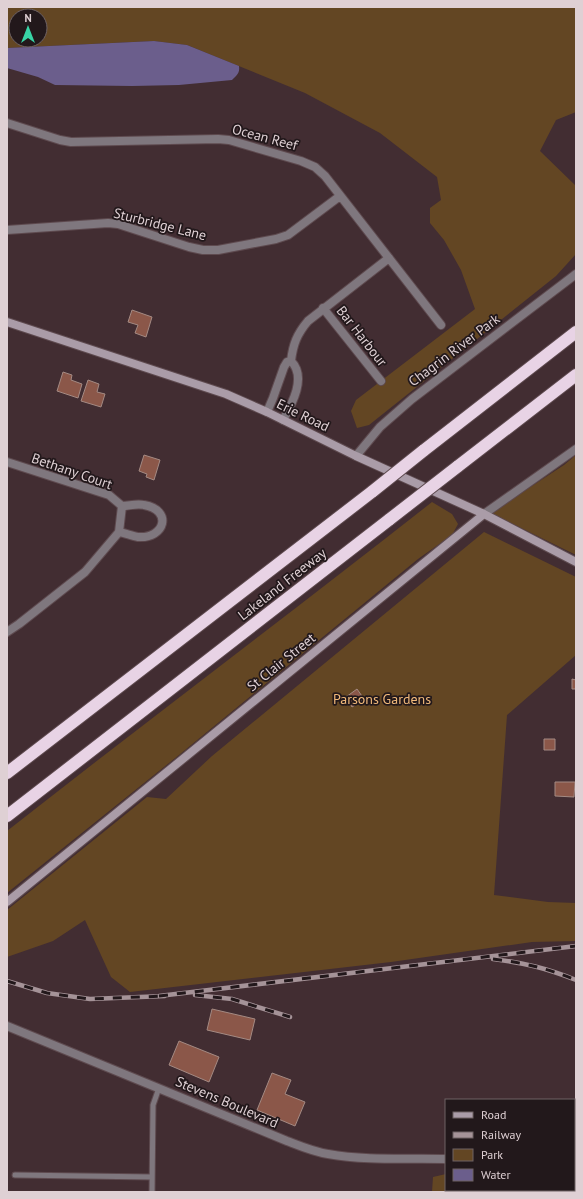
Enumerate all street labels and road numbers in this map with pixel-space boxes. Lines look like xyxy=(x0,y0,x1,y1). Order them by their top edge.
street label: Ocean Reef xyxy=(230,120,300,155)
street label: Sturbridge Lane xyxy=(112,204,208,244)
street label: Bar Harbour xyxy=(333,302,391,370)
street label: Chagrin River Park xyxy=(405,310,504,390)
street label: Erie Road xyxy=(274,395,332,435)
street label: Bethany Court xyxy=(29,449,115,493)
street label: Lakeland Freeway xyxy=(234,544,330,624)
street label: St Clair Street xyxy=(243,629,319,695)
street label: Stevens Boulevard xyxy=(173,1072,281,1132)

